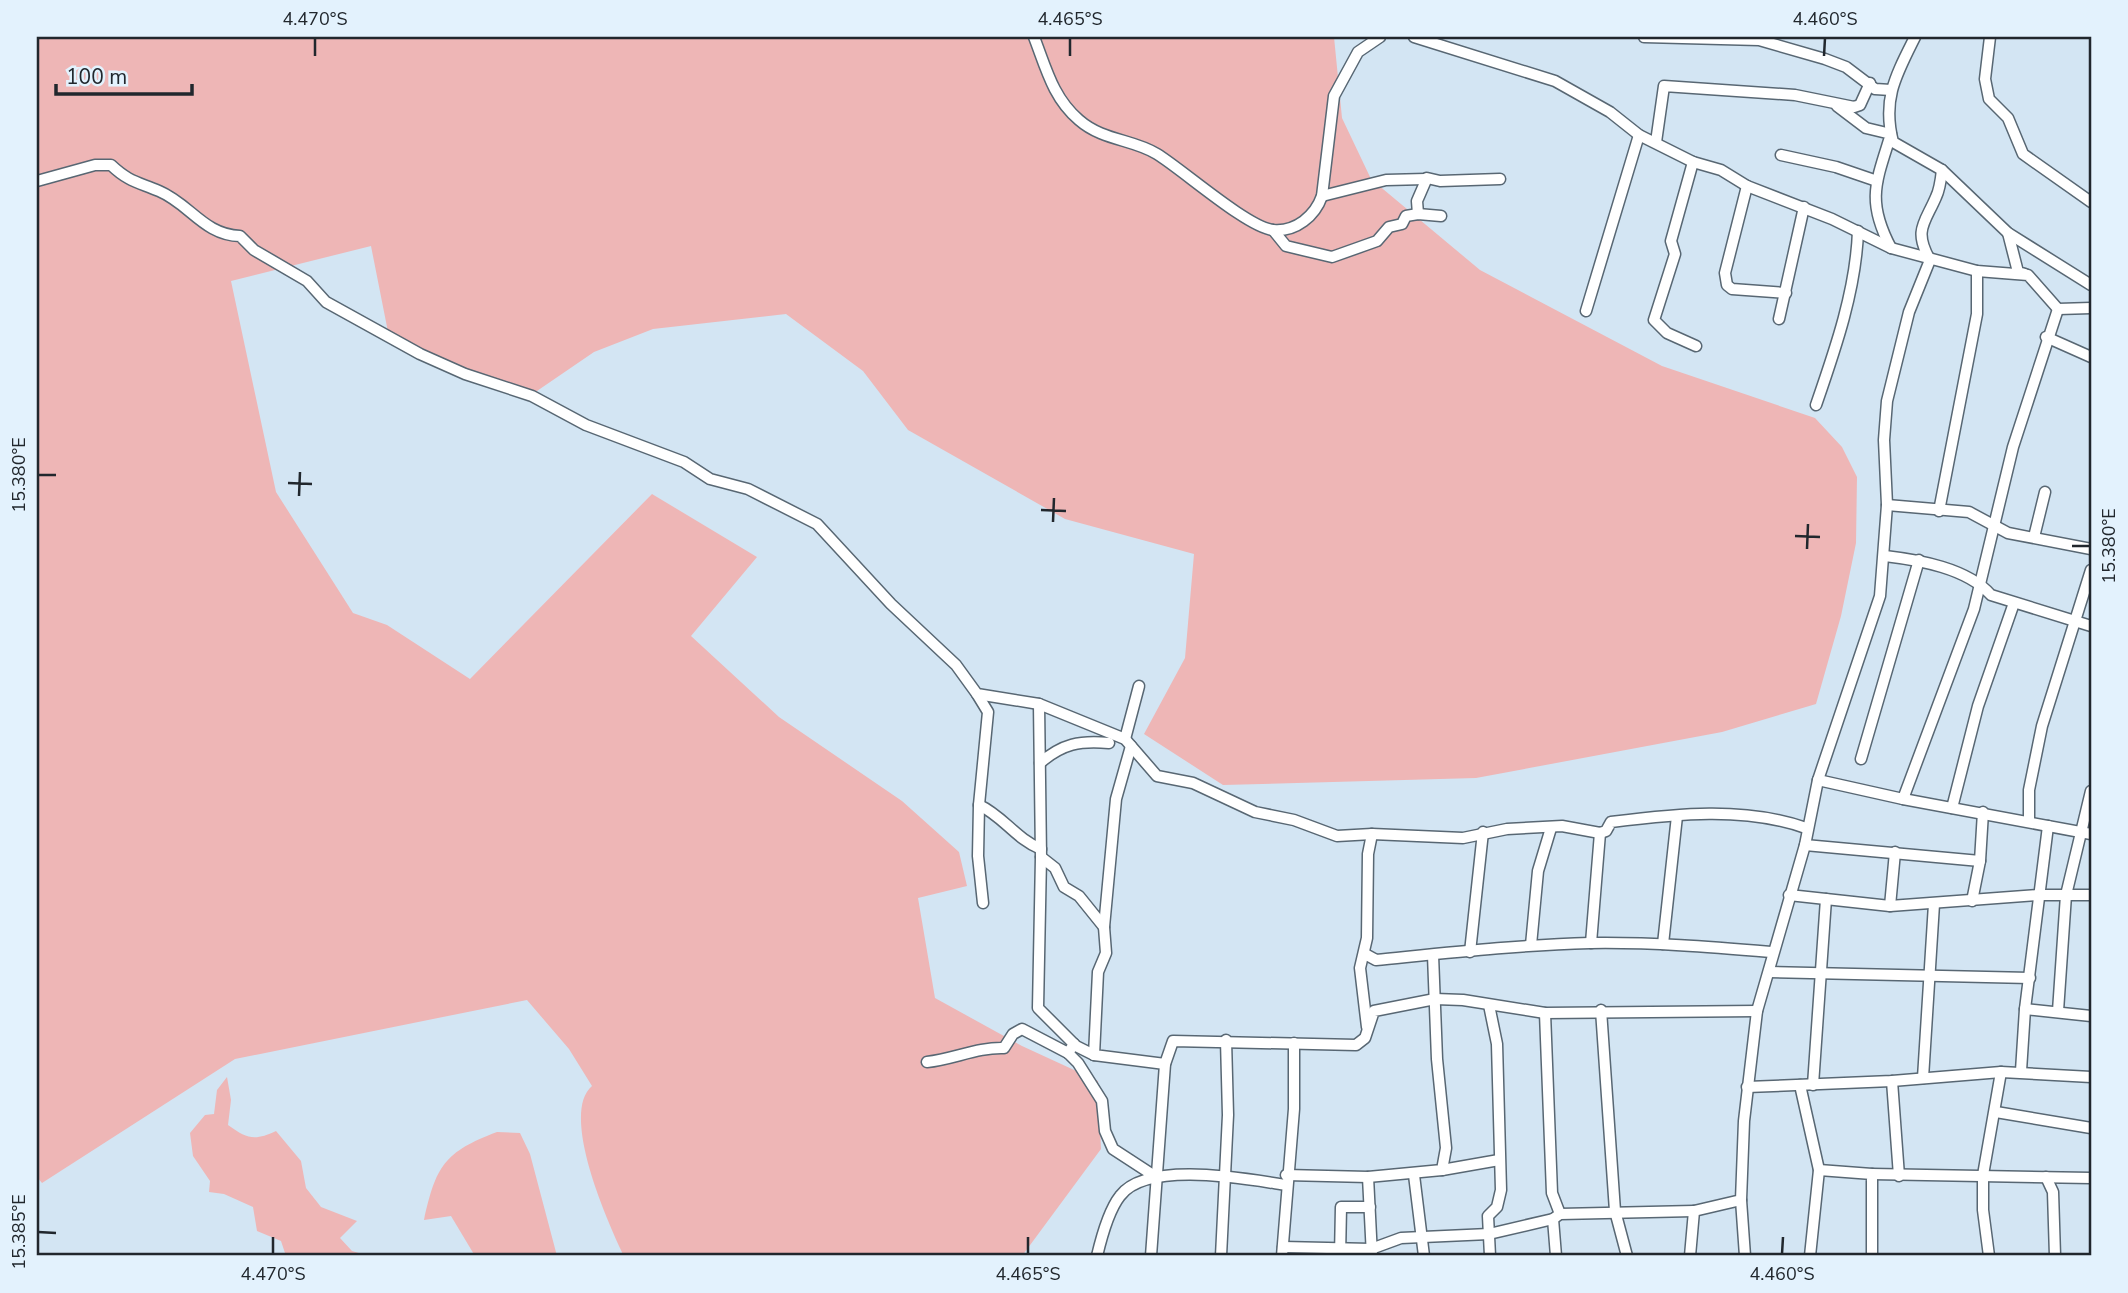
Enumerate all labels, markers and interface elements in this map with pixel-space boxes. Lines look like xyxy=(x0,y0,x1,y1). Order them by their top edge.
text: 4.470°S xyxy=(282,7,348,31)
text: 4.465°S xyxy=(1037,7,1103,31)
text: 4.460°S xyxy=(1792,7,1858,31)
scale bar xyxy=(56,52,192,96)
text: 100 m xyxy=(66,63,127,91)
text: 15.380°E xyxy=(7,437,31,513)
text: 15.380°E xyxy=(2097,508,2121,584)
text: 15.385°E xyxy=(7,1194,31,1270)
text: 4.470°S xyxy=(240,1262,306,1286)
text: 4.465°S xyxy=(995,1262,1061,1286)
text: 4.460°S xyxy=(1749,1262,1815,1286)

